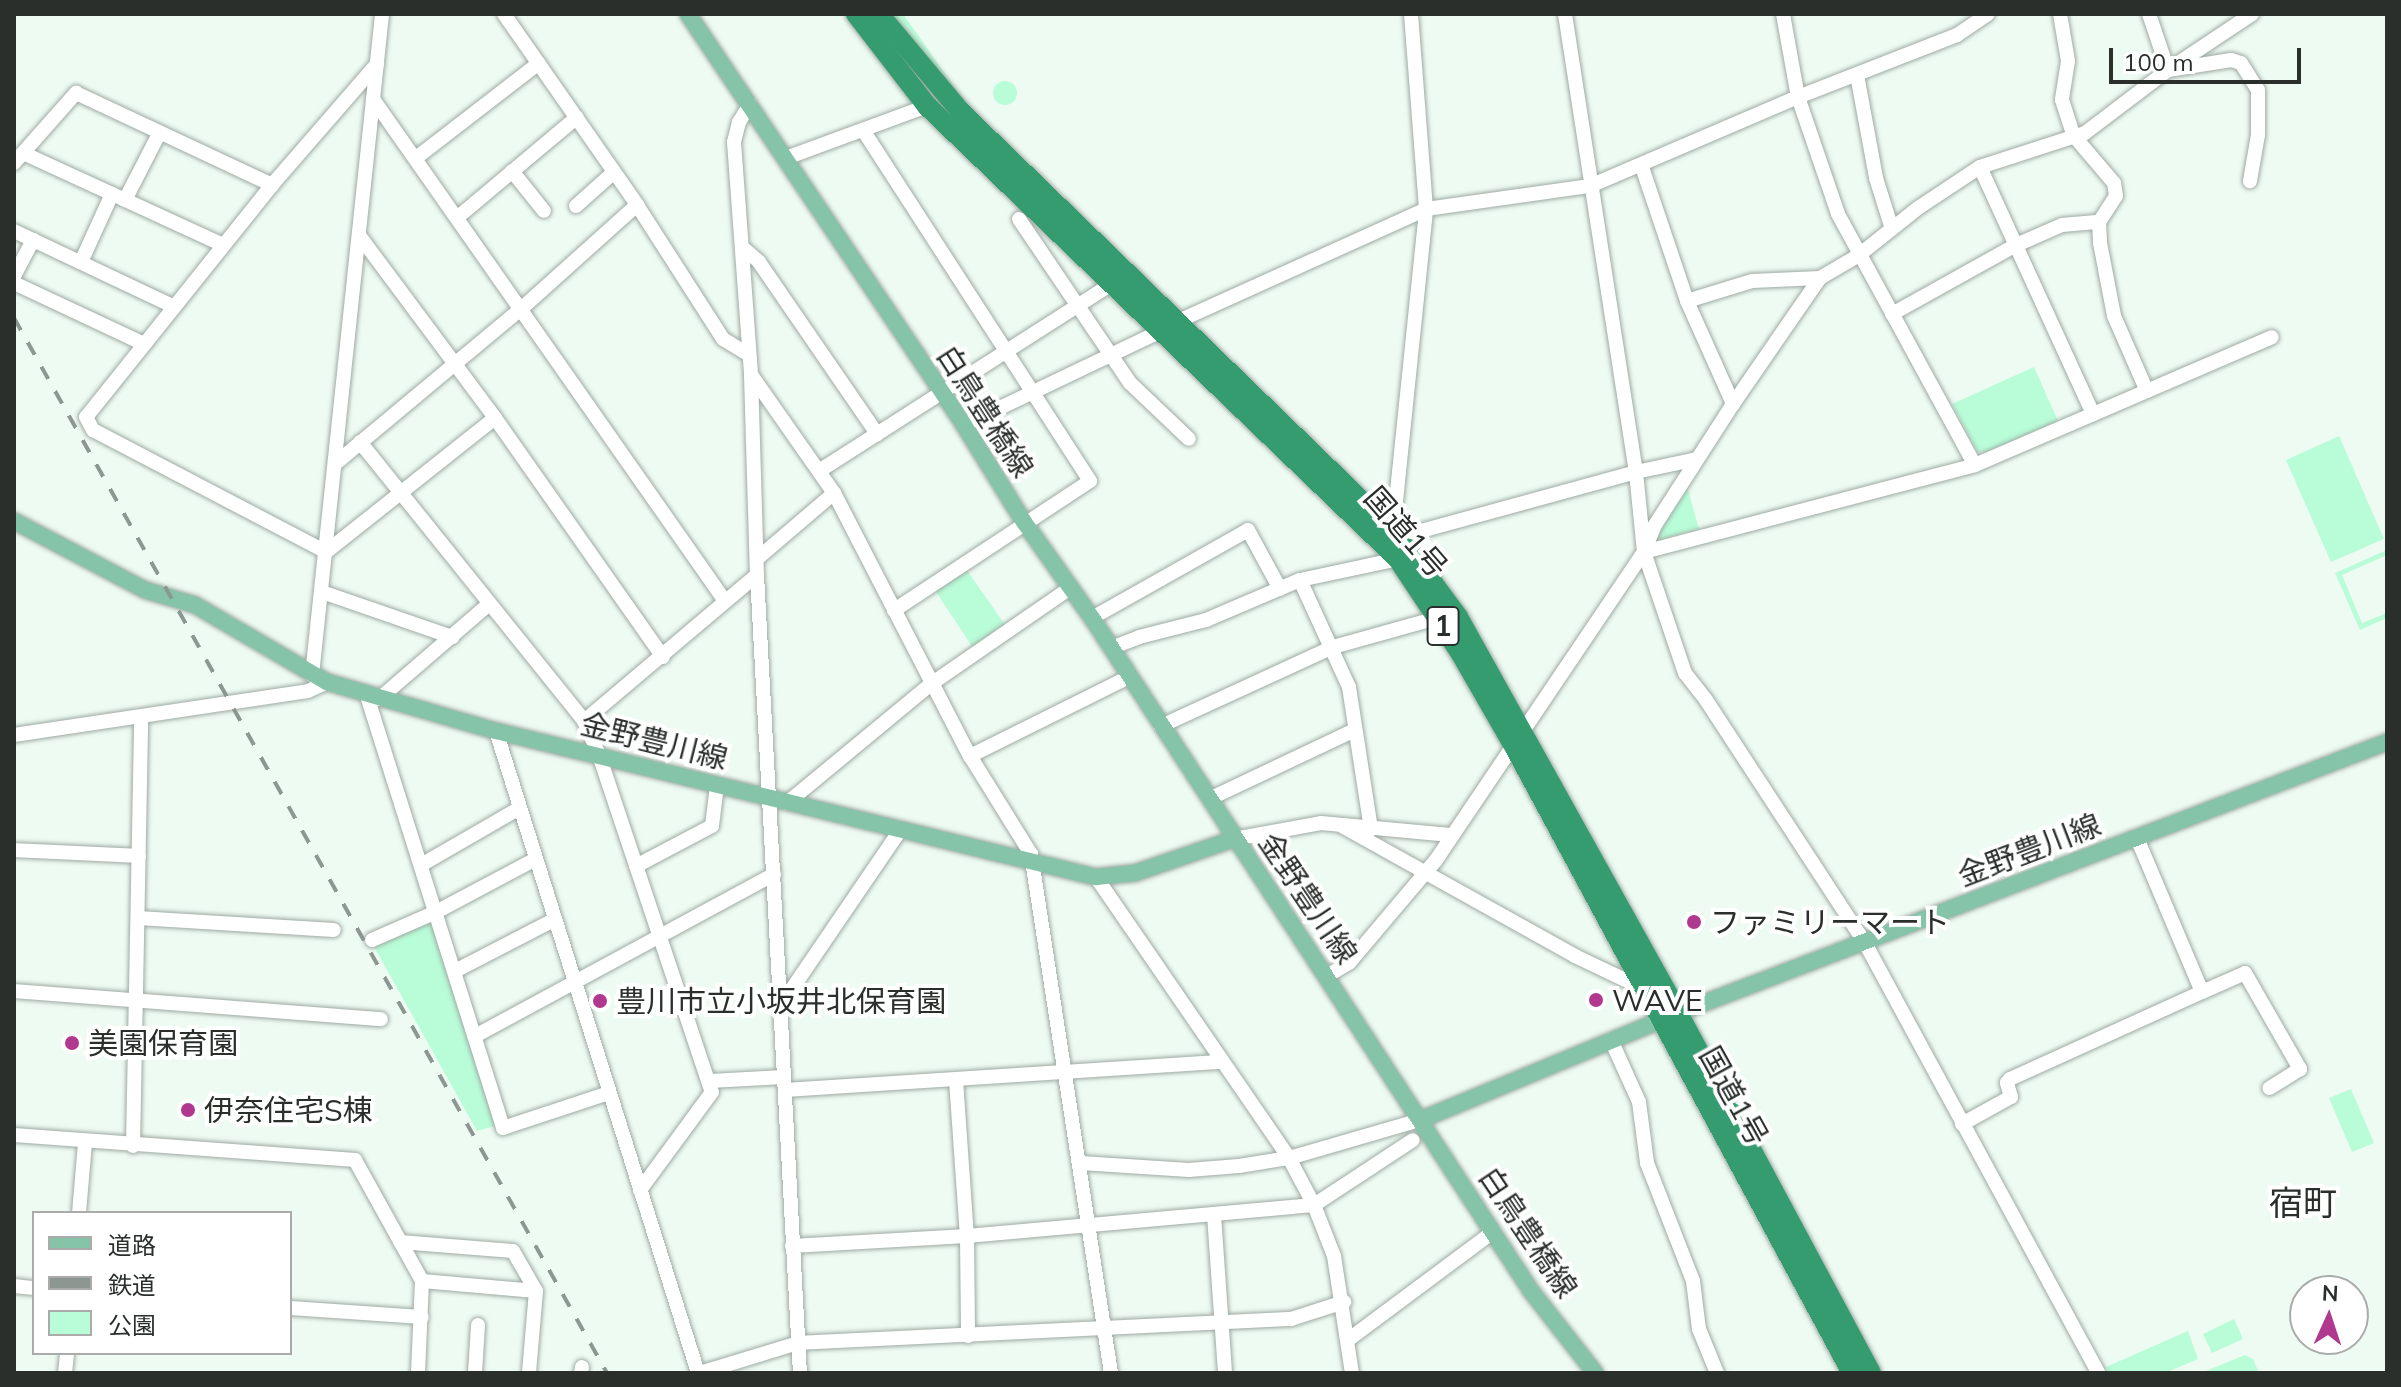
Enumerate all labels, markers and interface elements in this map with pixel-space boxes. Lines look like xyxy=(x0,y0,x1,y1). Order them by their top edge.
scale bar xyxy=(2113,32,2305,82)
text: 100 m xyxy=(2123,47,2194,77)
street label: 白鳥豊橋線 xyxy=(929,338,1041,484)
street label: 国道1号 xyxy=(1357,479,1455,585)
road number: 1 xyxy=(1425,602,1461,650)
street label: 金野豊川線 xyxy=(577,705,731,777)
street label: 金野豊川線 xyxy=(1953,806,2105,894)
street label: 金野豊川線 xyxy=(1251,826,1365,970)
place label: ファミリーマート xyxy=(1710,904,1950,940)
marker: ファミリーマート xyxy=(1685,913,1703,931)
place label: WAVE xyxy=(1612,982,1703,1018)
place label: 豊川市立小坂井北保育園 xyxy=(616,983,946,1019)
marker: WAVE xyxy=(1587,991,1605,1009)
marker: 豊川市立小坂井北保育園 xyxy=(591,992,609,1010)
place label: 美園保育園 xyxy=(88,1025,238,1061)
marker: 美園保育園 xyxy=(63,1034,81,1052)
street label: 国道1号 xyxy=(1692,1040,1776,1152)
place label: 伊奈住宅S棟 xyxy=(204,1092,373,1128)
marker: 伊奈住宅S棟 xyxy=(179,1101,197,1119)
street label: 白鳥豊橋線 xyxy=(1471,1160,1585,1304)
district label: 宿町 xyxy=(2269,1183,2337,1223)
legend xyxy=(32,1211,292,1355)
text: 道路 xyxy=(108,1230,156,1260)
text: 鉄道 xyxy=(108,1270,156,1300)
north arrow xyxy=(2289,1275,2369,1355)
text: N xyxy=(2321,1279,2339,1307)
text: 公園 xyxy=(108,1310,156,1340)

